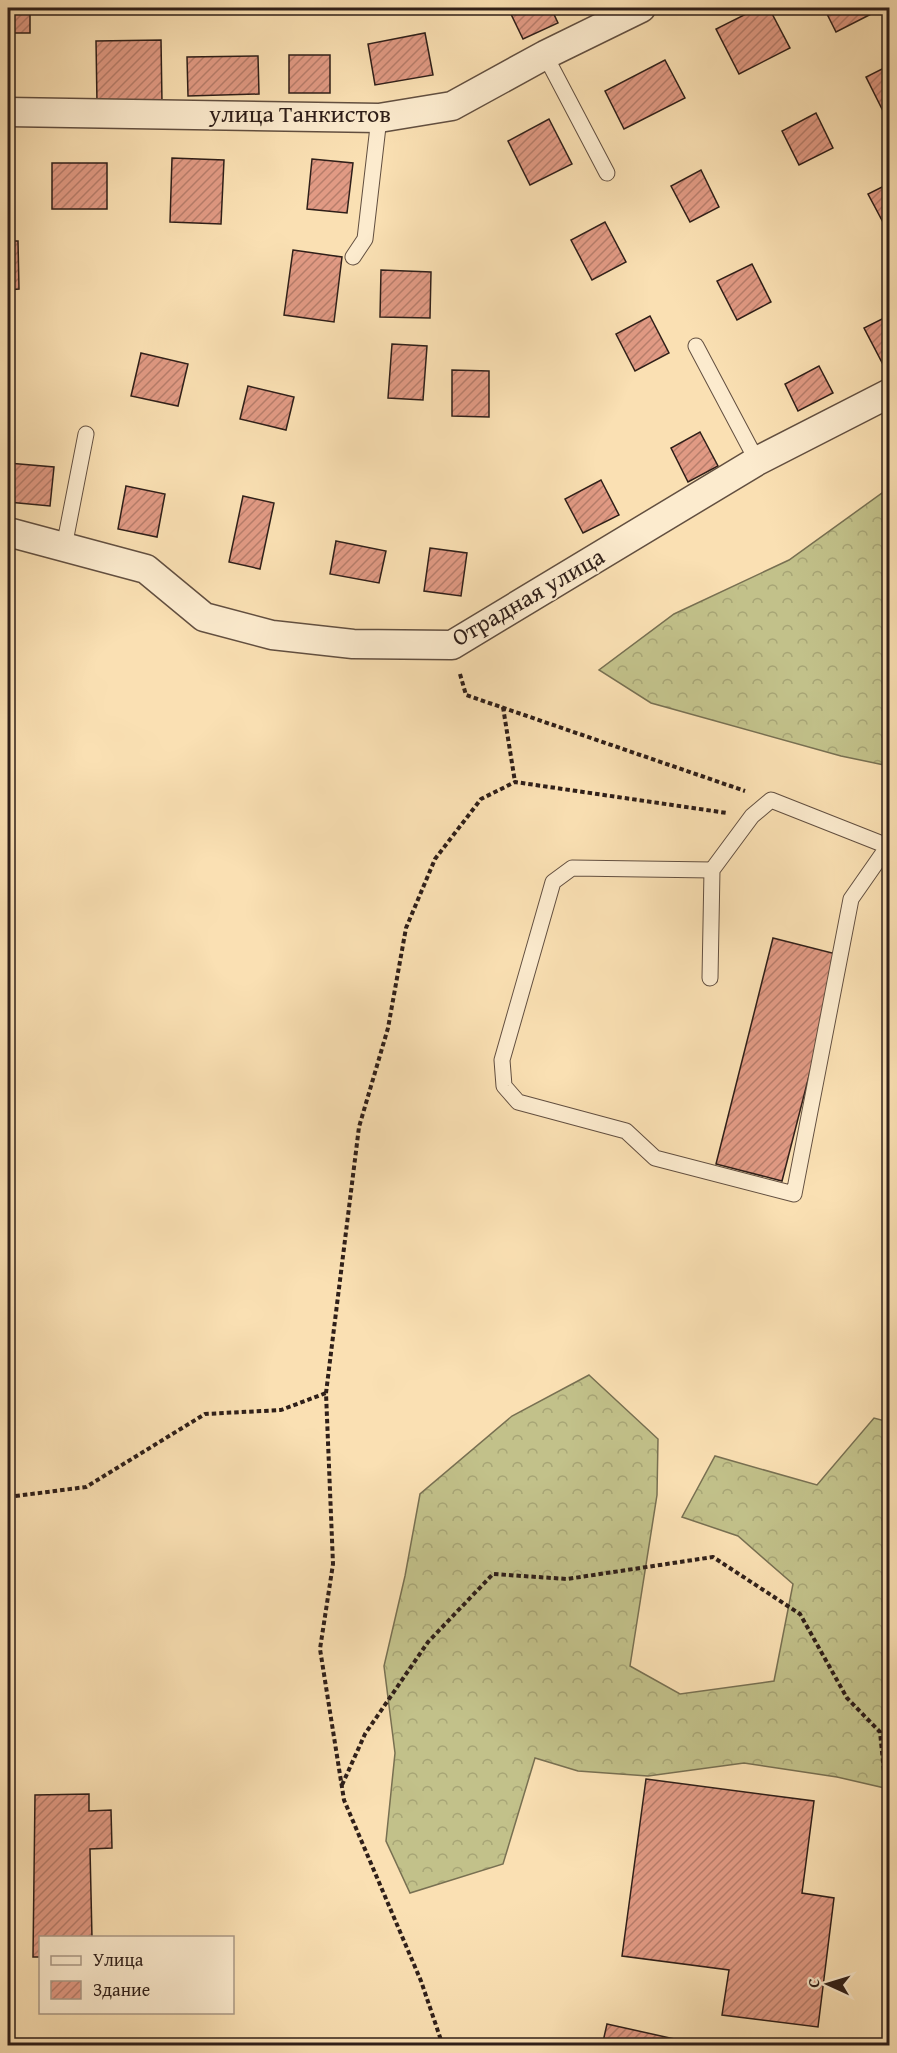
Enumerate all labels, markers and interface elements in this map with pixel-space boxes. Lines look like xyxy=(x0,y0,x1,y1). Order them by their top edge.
street label: улица Танкистов xyxy=(208,96,391,131)
street label: Отрадная улица xyxy=(445,538,611,655)
legend xyxy=(39,1936,234,2014)
text: Улица xyxy=(93,1946,144,1973)
north arrow xyxy=(798,1954,858,2014)
text: Здание xyxy=(93,1976,150,2003)
text: С xyxy=(801,1978,825,1988)

